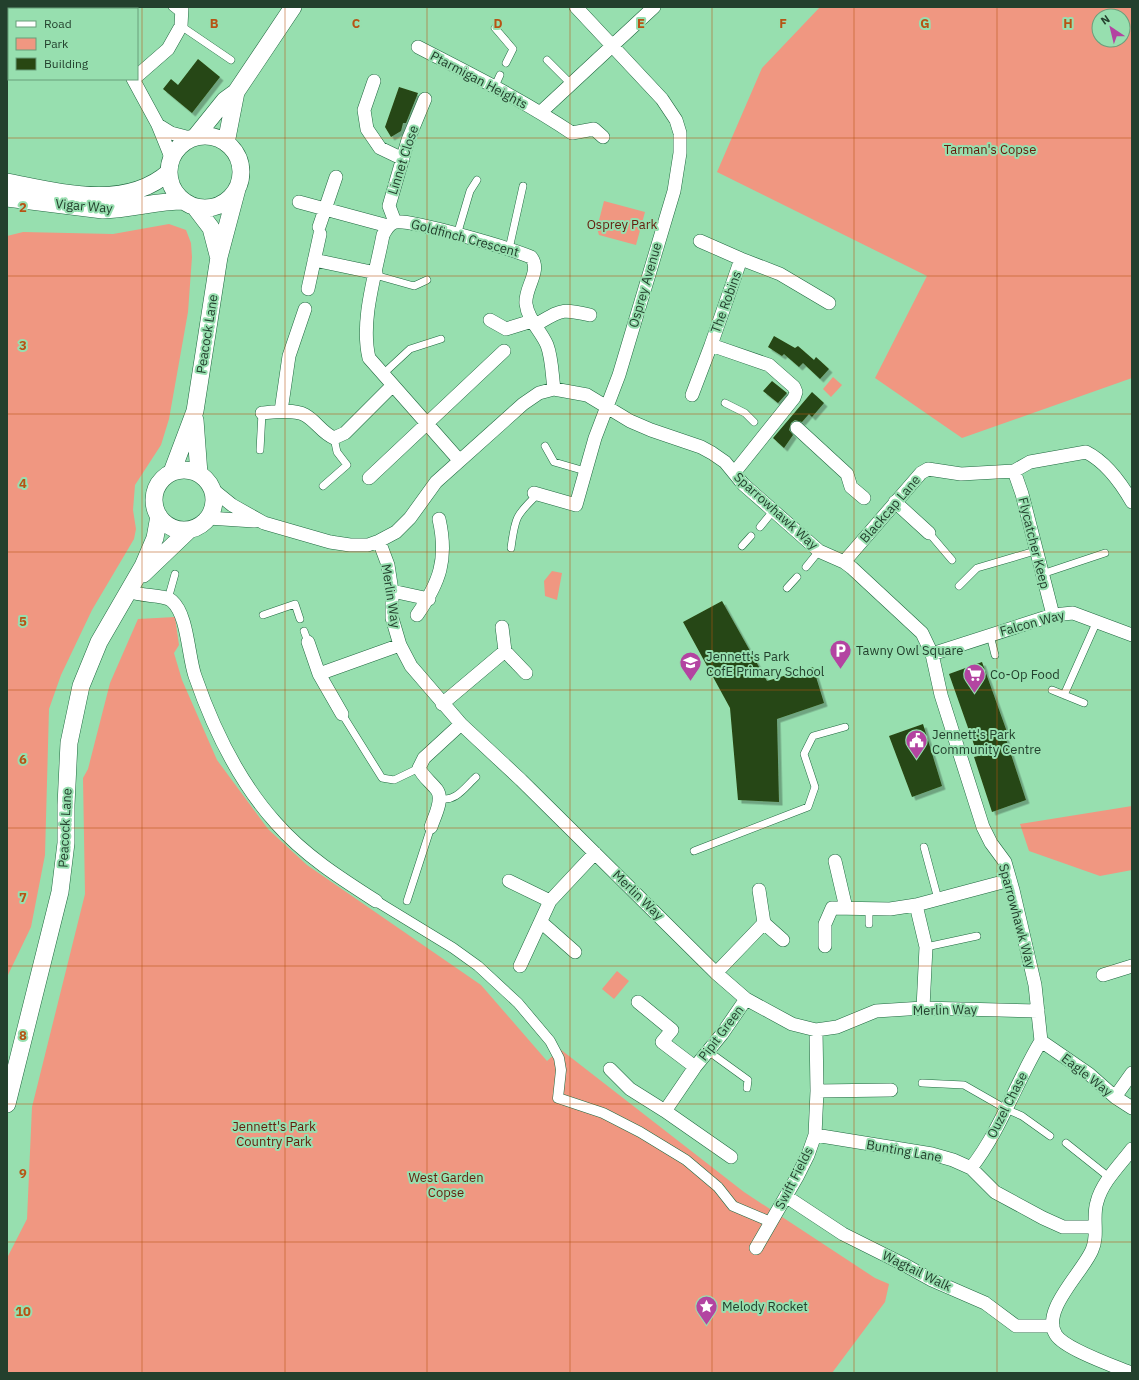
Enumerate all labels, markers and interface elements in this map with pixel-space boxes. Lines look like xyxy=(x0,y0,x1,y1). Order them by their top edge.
legend xyxy=(8,8,138,80)
north arrow xyxy=(1091,8,1131,48)
text: N xyxy=(1098,12,1113,28)
text: B xyxy=(210,15,219,32)
text: C xyxy=(352,15,361,32)
text: D xyxy=(493,15,503,32)
text: E xyxy=(637,15,645,32)
text: F xyxy=(779,15,787,32)
text: G xyxy=(920,15,930,32)
text: H xyxy=(1063,15,1073,32)
text: Road xyxy=(44,16,72,31)
text: Park xyxy=(44,36,69,51)
street label: Ptarmigan Heights xyxy=(427,47,531,113)
text: Building xyxy=(44,56,89,71)
street label: Linnet Close xyxy=(384,123,422,197)
park label: Tarman's Copse xyxy=(944,141,1036,158)
street label: Vigar Way xyxy=(55,195,114,217)
text: 2 xyxy=(19,199,27,216)
street label: Goldfinch Crescent xyxy=(409,215,521,261)
park label: Osprey Park xyxy=(587,216,658,233)
street label: Osprey Avenue xyxy=(625,240,665,330)
street label: The Robins xyxy=(707,269,745,335)
street label: Peacock Lane xyxy=(192,293,222,375)
text: 3 xyxy=(19,337,27,354)
street label: Sparrowhawk Way xyxy=(730,469,822,554)
street label: Blackcap Lane xyxy=(856,472,924,546)
text: 4 xyxy=(19,475,27,492)
street label: Flycatcher Keep xyxy=(1014,495,1054,591)
street label: Merlin Way xyxy=(378,563,405,630)
street label: Falcon Way xyxy=(998,606,1067,640)
text: 5 xyxy=(19,613,27,630)
parking icon: Tawny Owl Square xyxy=(827,637,853,670)
place label: Tawny Owl Square xyxy=(856,642,963,659)
place label: Jennett's Park CofE Primary School xyxy=(706,648,825,680)
school or university icon: Jennett's Park CofE Primary School xyxy=(678,650,704,683)
supermarket icon: Co-Op Food xyxy=(961,661,987,694)
place label: Co-Op Food xyxy=(990,666,1060,683)
place label: Jennett's Park Community Centre xyxy=(932,726,1041,758)
public building icon: Jennett's Park Community Centre xyxy=(903,728,929,761)
text: 6 xyxy=(19,751,27,768)
street label: Peacock Lane xyxy=(54,788,76,868)
street label: Sparrowhawk Way xyxy=(995,862,1039,971)
street label: Merlin Way xyxy=(609,866,667,924)
text: 7 xyxy=(19,889,27,906)
street label: Merlin Way xyxy=(913,1001,978,1019)
street label: Pipit Green xyxy=(695,1002,747,1064)
text: 8 xyxy=(19,1027,27,1044)
street label: Eagle Way xyxy=(1058,1050,1116,1100)
street label: Ouzel Chase xyxy=(983,1069,1031,1141)
park label: Jennett's Park Country Park xyxy=(232,1118,316,1150)
street label: Bunting Lane xyxy=(865,1136,943,1166)
street label: Swift Fields xyxy=(771,1144,817,1212)
text: 9 xyxy=(19,1165,27,1182)
park label: West Garden Copse xyxy=(408,1169,484,1201)
street label: Wagtail Walk xyxy=(879,1247,955,1295)
place icon: Melody Rocket xyxy=(694,1293,720,1326)
place label: Melody Rocket xyxy=(722,1298,808,1315)
text: 10 xyxy=(15,1303,31,1320)

